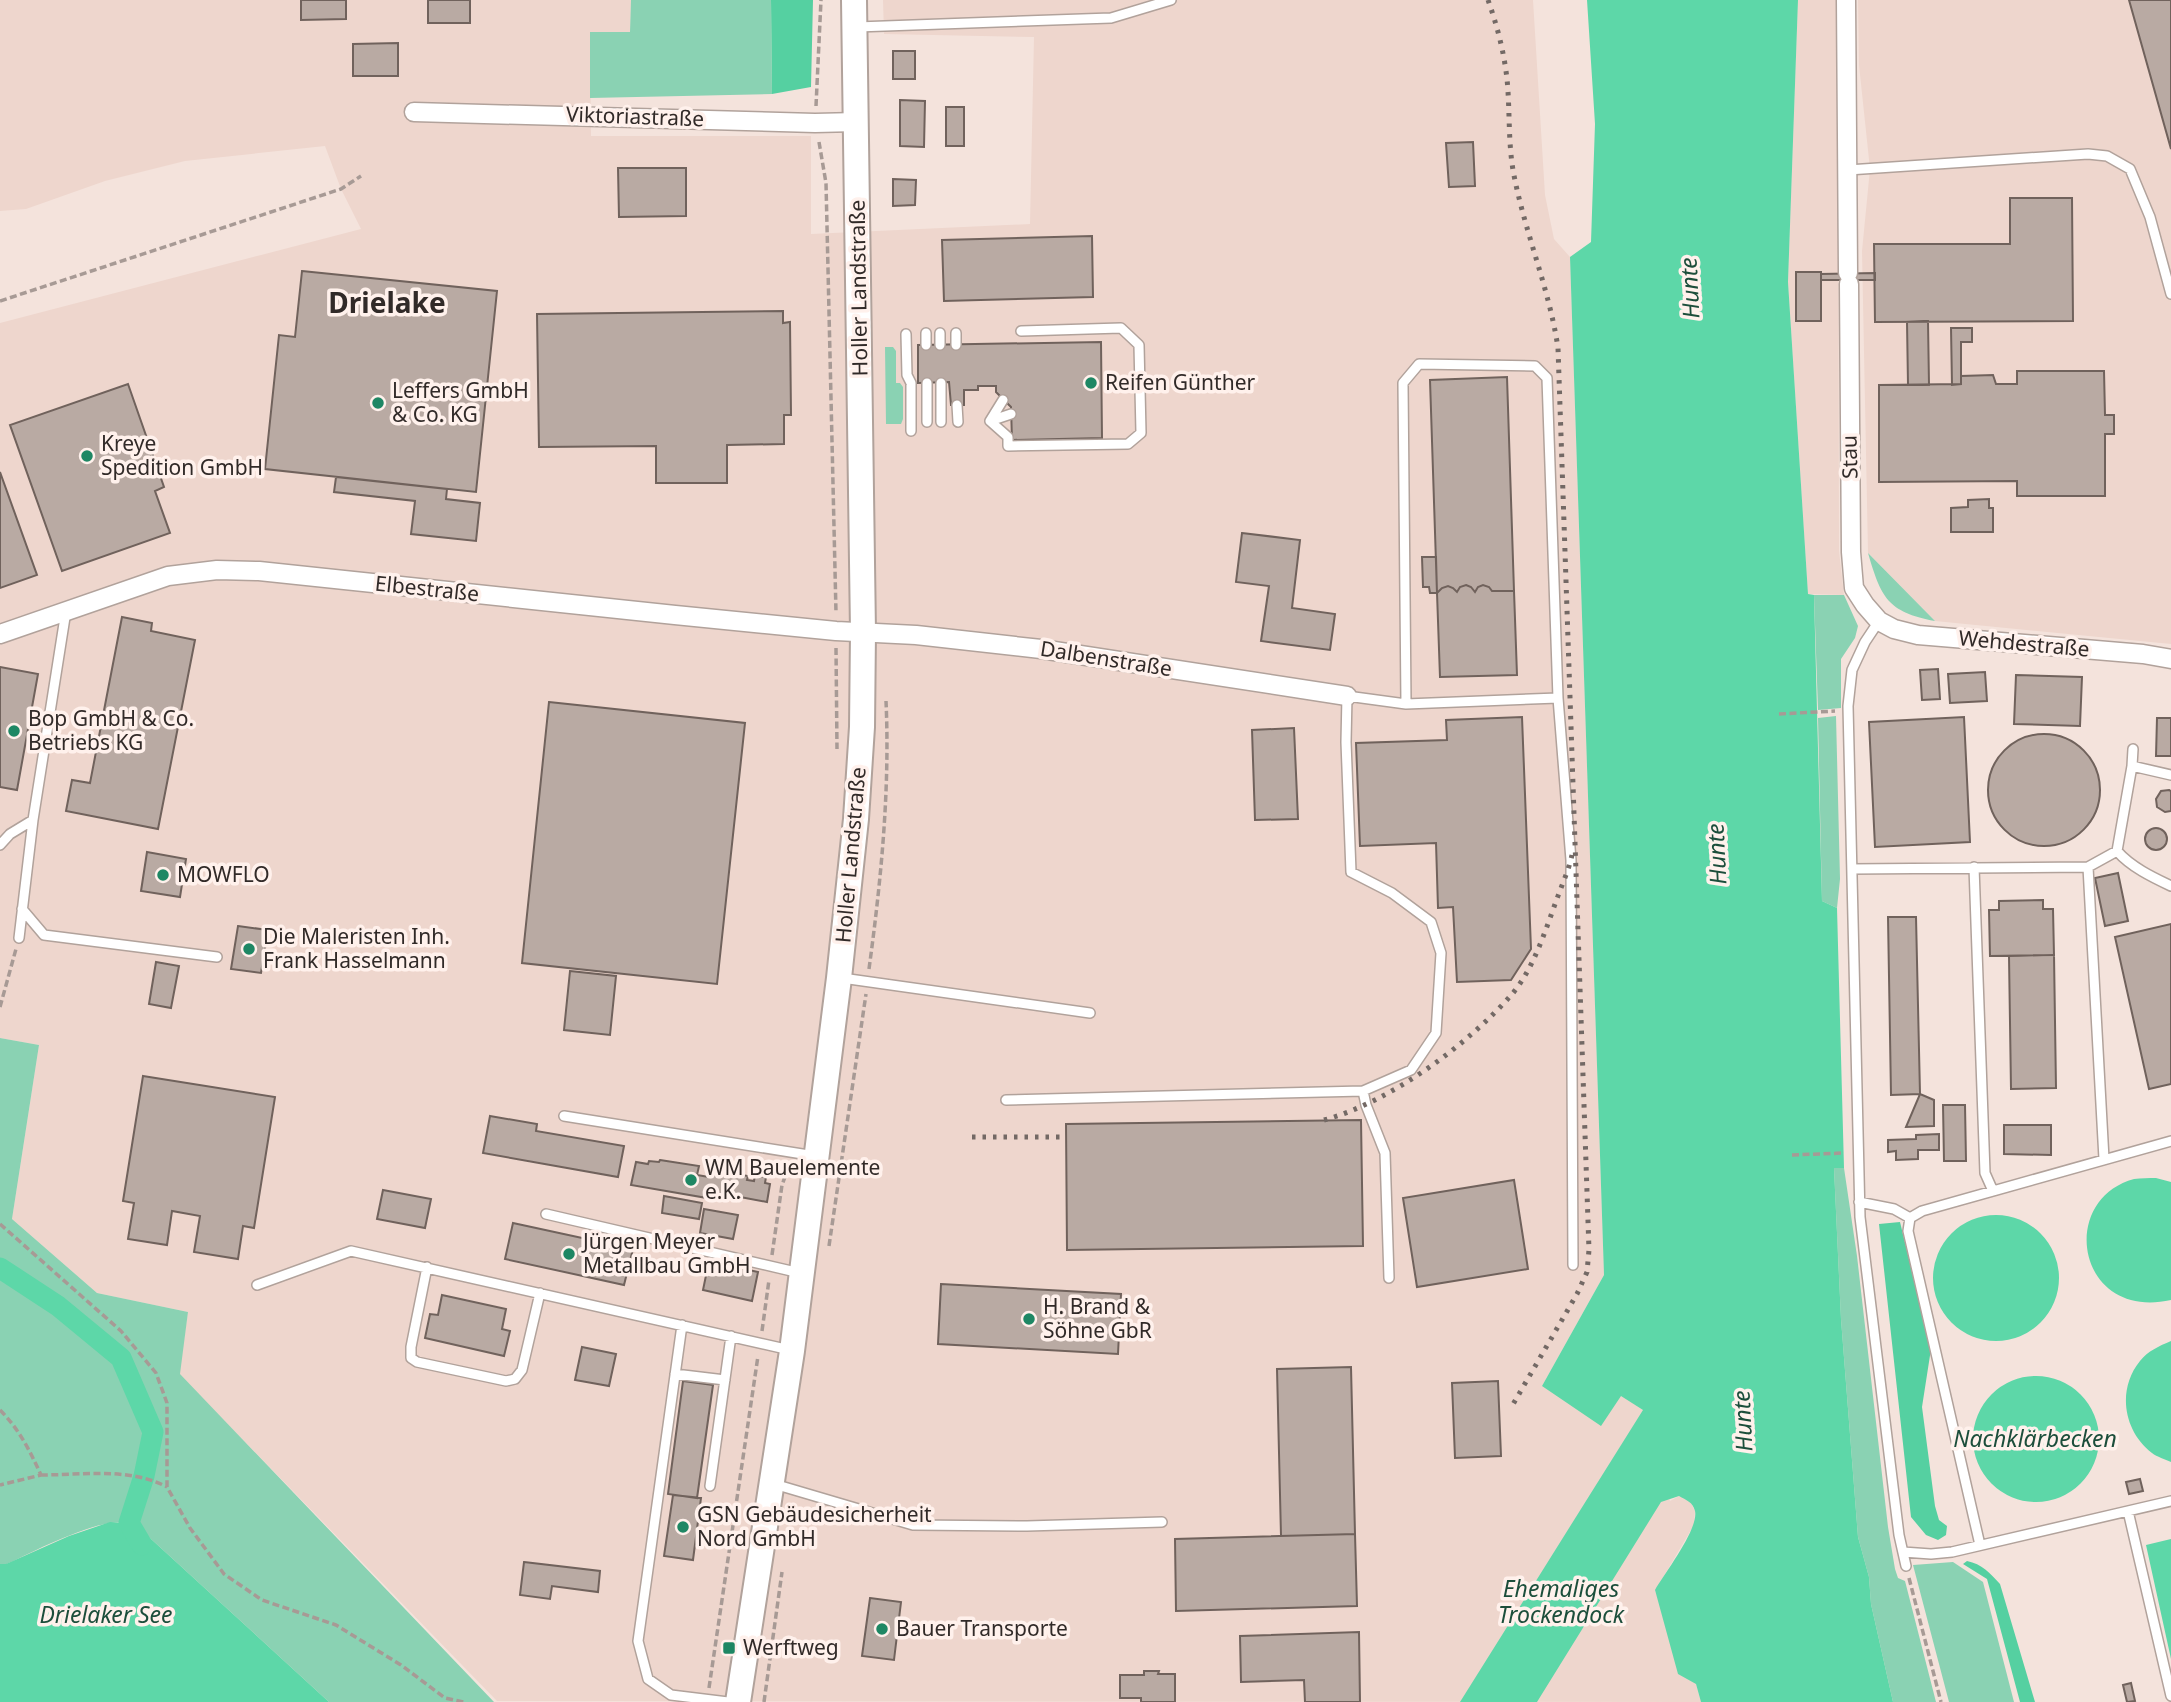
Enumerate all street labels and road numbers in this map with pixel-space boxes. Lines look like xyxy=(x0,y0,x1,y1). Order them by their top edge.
street label: Viktoriastraße xyxy=(566,100,705,132)
street label: Holler Landstraße xyxy=(842,200,874,377)
street label: Stau xyxy=(1835,435,1863,479)
street label: Elbestraße xyxy=(374,569,481,607)
street label: Wehdestraße xyxy=(1957,623,2091,663)
street label: Dalbenstraße xyxy=(1038,634,1174,682)
street label: Holler Landstraße xyxy=(828,766,872,944)

